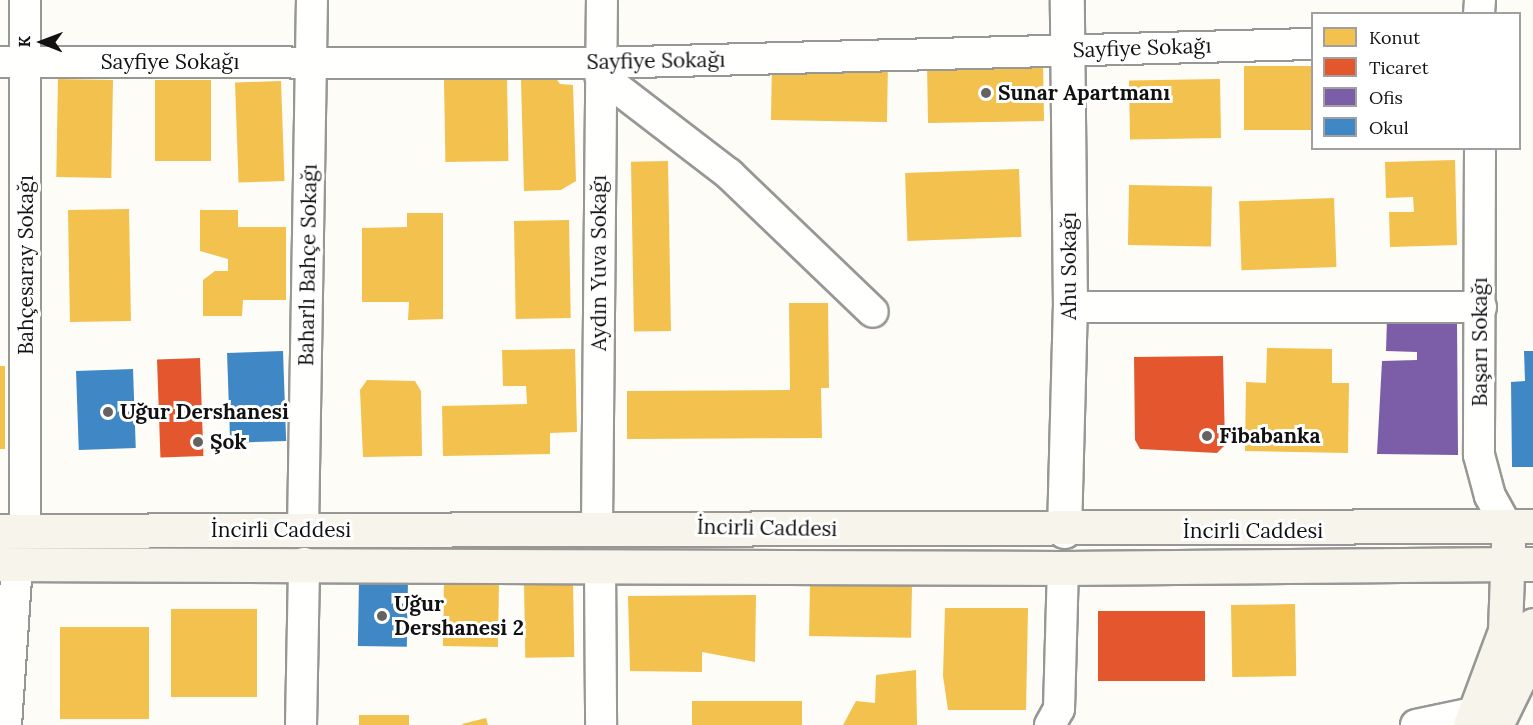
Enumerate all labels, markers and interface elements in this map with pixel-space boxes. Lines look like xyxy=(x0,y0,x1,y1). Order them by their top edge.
north arrow xyxy=(12,12,72,72)
legend xyxy=(1311,12,1521,150)
text: Konut xyxy=(1369,26,1420,49)
street label: Sayfiye Sokağı xyxy=(1072,33,1212,63)
text: K xyxy=(14,36,34,48)
street label: Sayfiye Sokağı xyxy=(586,47,726,75)
street label: Sayfiye Sokağı xyxy=(101,49,239,75)
text: Ticaret xyxy=(1369,56,1429,79)
place label: Sunar Apartmanı xyxy=(998,80,1170,106)
marker: Sunar Apartmanı xyxy=(979,86,993,100)
text: Ofis xyxy=(1369,86,1403,109)
text: Okul xyxy=(1369,116,1409,139)
street label: Baharlı Bahçe Sokağı xyxy=(294,164,322,366)
street label: Bahçesaray Sokağı xyxy=(13,175,39,355)
street label: Aydın Yuva Sokağı xyxy=(586,175,612,351)
street label: Ahu Sokağı xyxy=(1056,212,1082,320)
street label: Başarı Sokağı xyxy=(1467,277,1493,407)
place label: Uğur Dershanesi xyxy=(120,399,289,425)
marker: Uğur Dershanesi xyxy=(101,405,115,419)
place label: Fibabanka xyxy=(1219,423,1320,449)
place label: Şok xyxy=(210,429,247,455)
marker: Fibabanka xyxy=(1200,429,1214,443)
marker: Şok xyxy=(191,435,205,449)
street label: İncirli Caddesi xyxy=(697,514,837,542)
street label: İncirli Caddesi xyxy=(211,517,351,543)
street label: İncirli Caddesi xyxy=(1183,518,1323,544)
place label: Uğur Dershanesi 2 xyxy=(394,591,524,641)
marker: Uğur Dershanesi 2 xyxy=(375,609,389,623)

